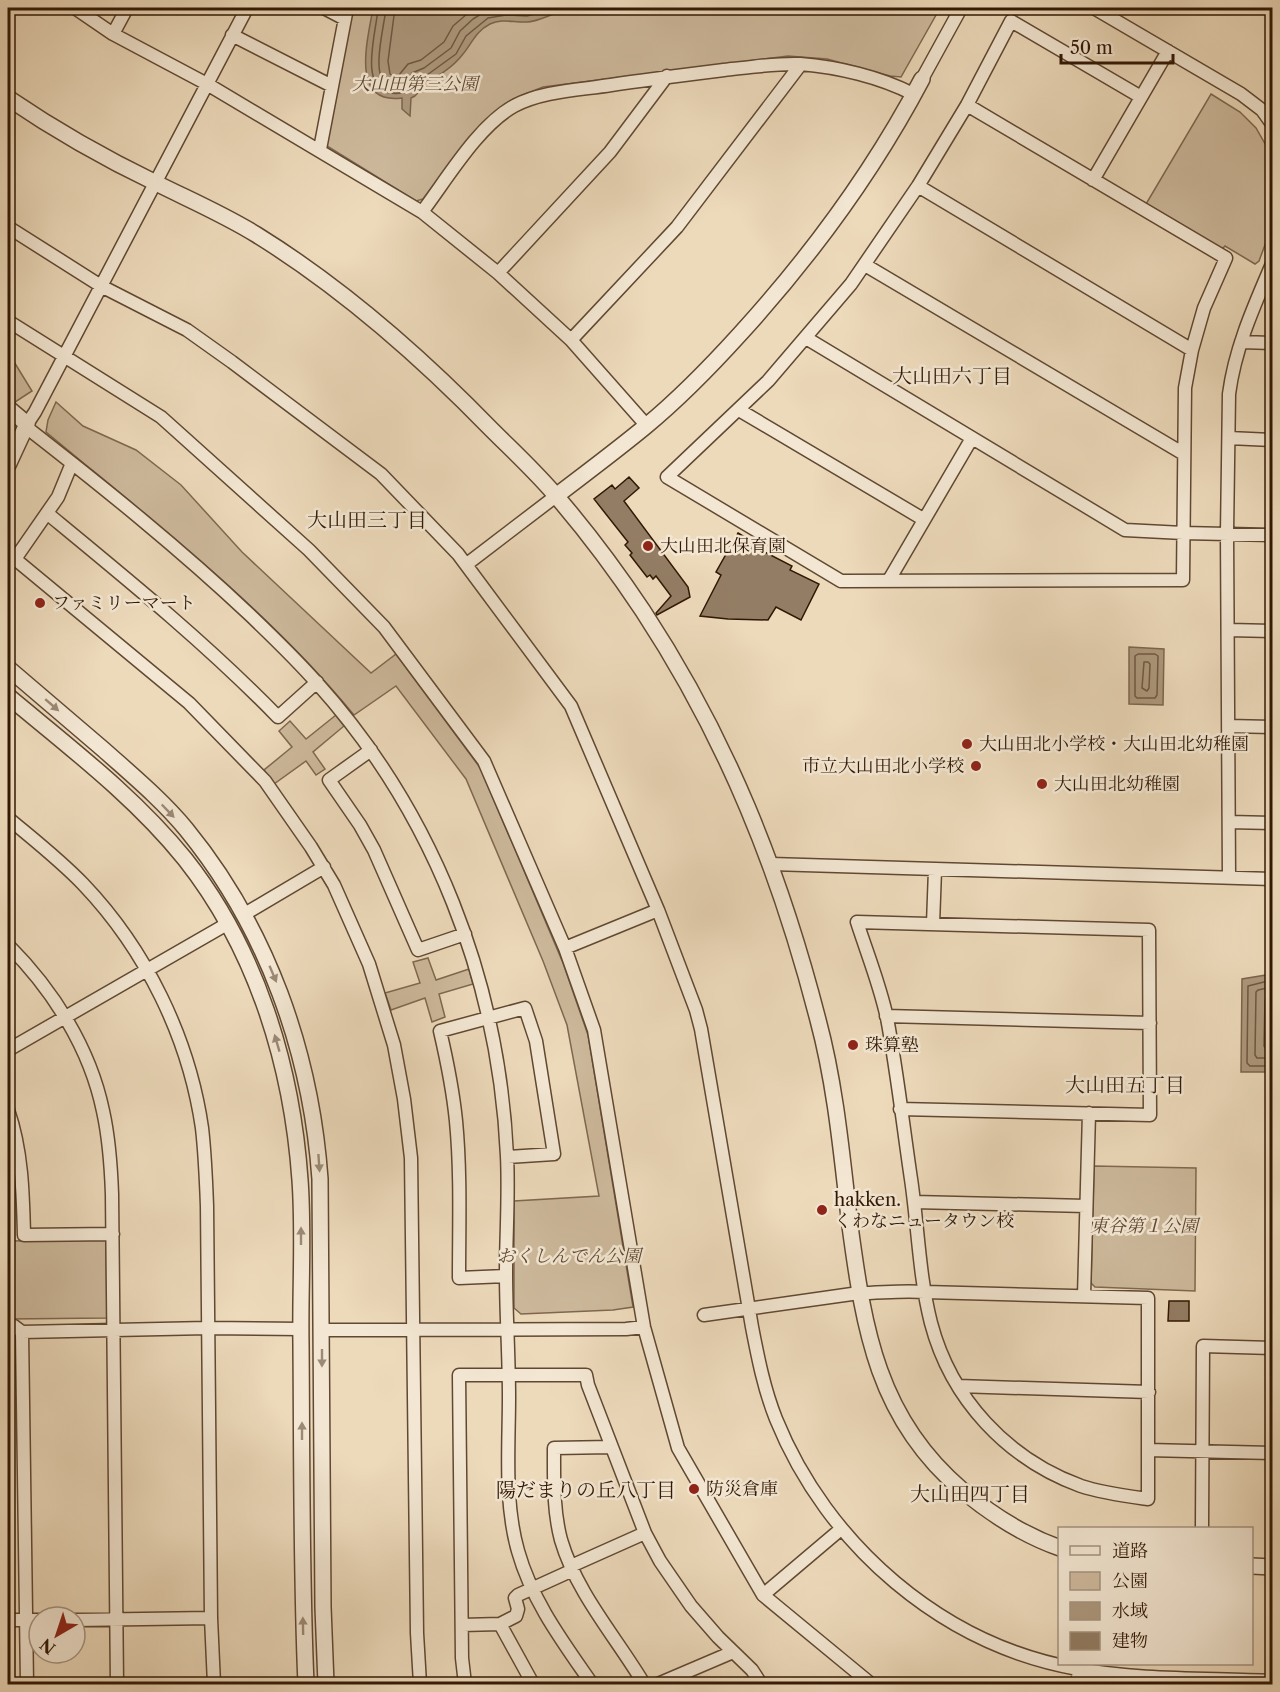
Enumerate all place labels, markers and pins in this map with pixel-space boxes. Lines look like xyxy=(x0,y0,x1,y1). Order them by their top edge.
place label: 大山田北保育園 xyxy=(660,535,786,557)
marker: 大山田北保育園 xyxy=(641,539,655,553)
place label: ファミリーマート xyxy=(52,592,196,614)
marker: ファミリーマート xyxy=(33,596,47,610)
place label: 大山田北小学校・大山田北幼稚園 xyxy=(979,733,1249,755)
marker: 大山田北小学校・大山田北幼稚園 xyxy=(960,737,974,751)
place label: 市立大山田北小学校 xyxy=(802,755,964,777)
marker: 市立大山田北小学校 xyxy=(969,759,983,773)
place label: 大山田北幼稚園 xyxy=(1054,773,1180,795)
marker: 大山田北幼稚園 xyxy=(1035,777,1049,791)
place label: 珠算塾 xyxy=(865,1034,919,1056)
marker: 珠算塾 xyxy=(846,1038,860,1052)
place label: hakken. くわなニュータウン校 xyxy=(834,1189,1014,1232)
marker: hakken. くわなニュータウン校 xyxy=(815,1203,829,1217)
place label: 防災倉庫 xyxy=(706,1478,778,1500)
marker: 防災倉庫 xyxy=(687,1482,701,1496)

